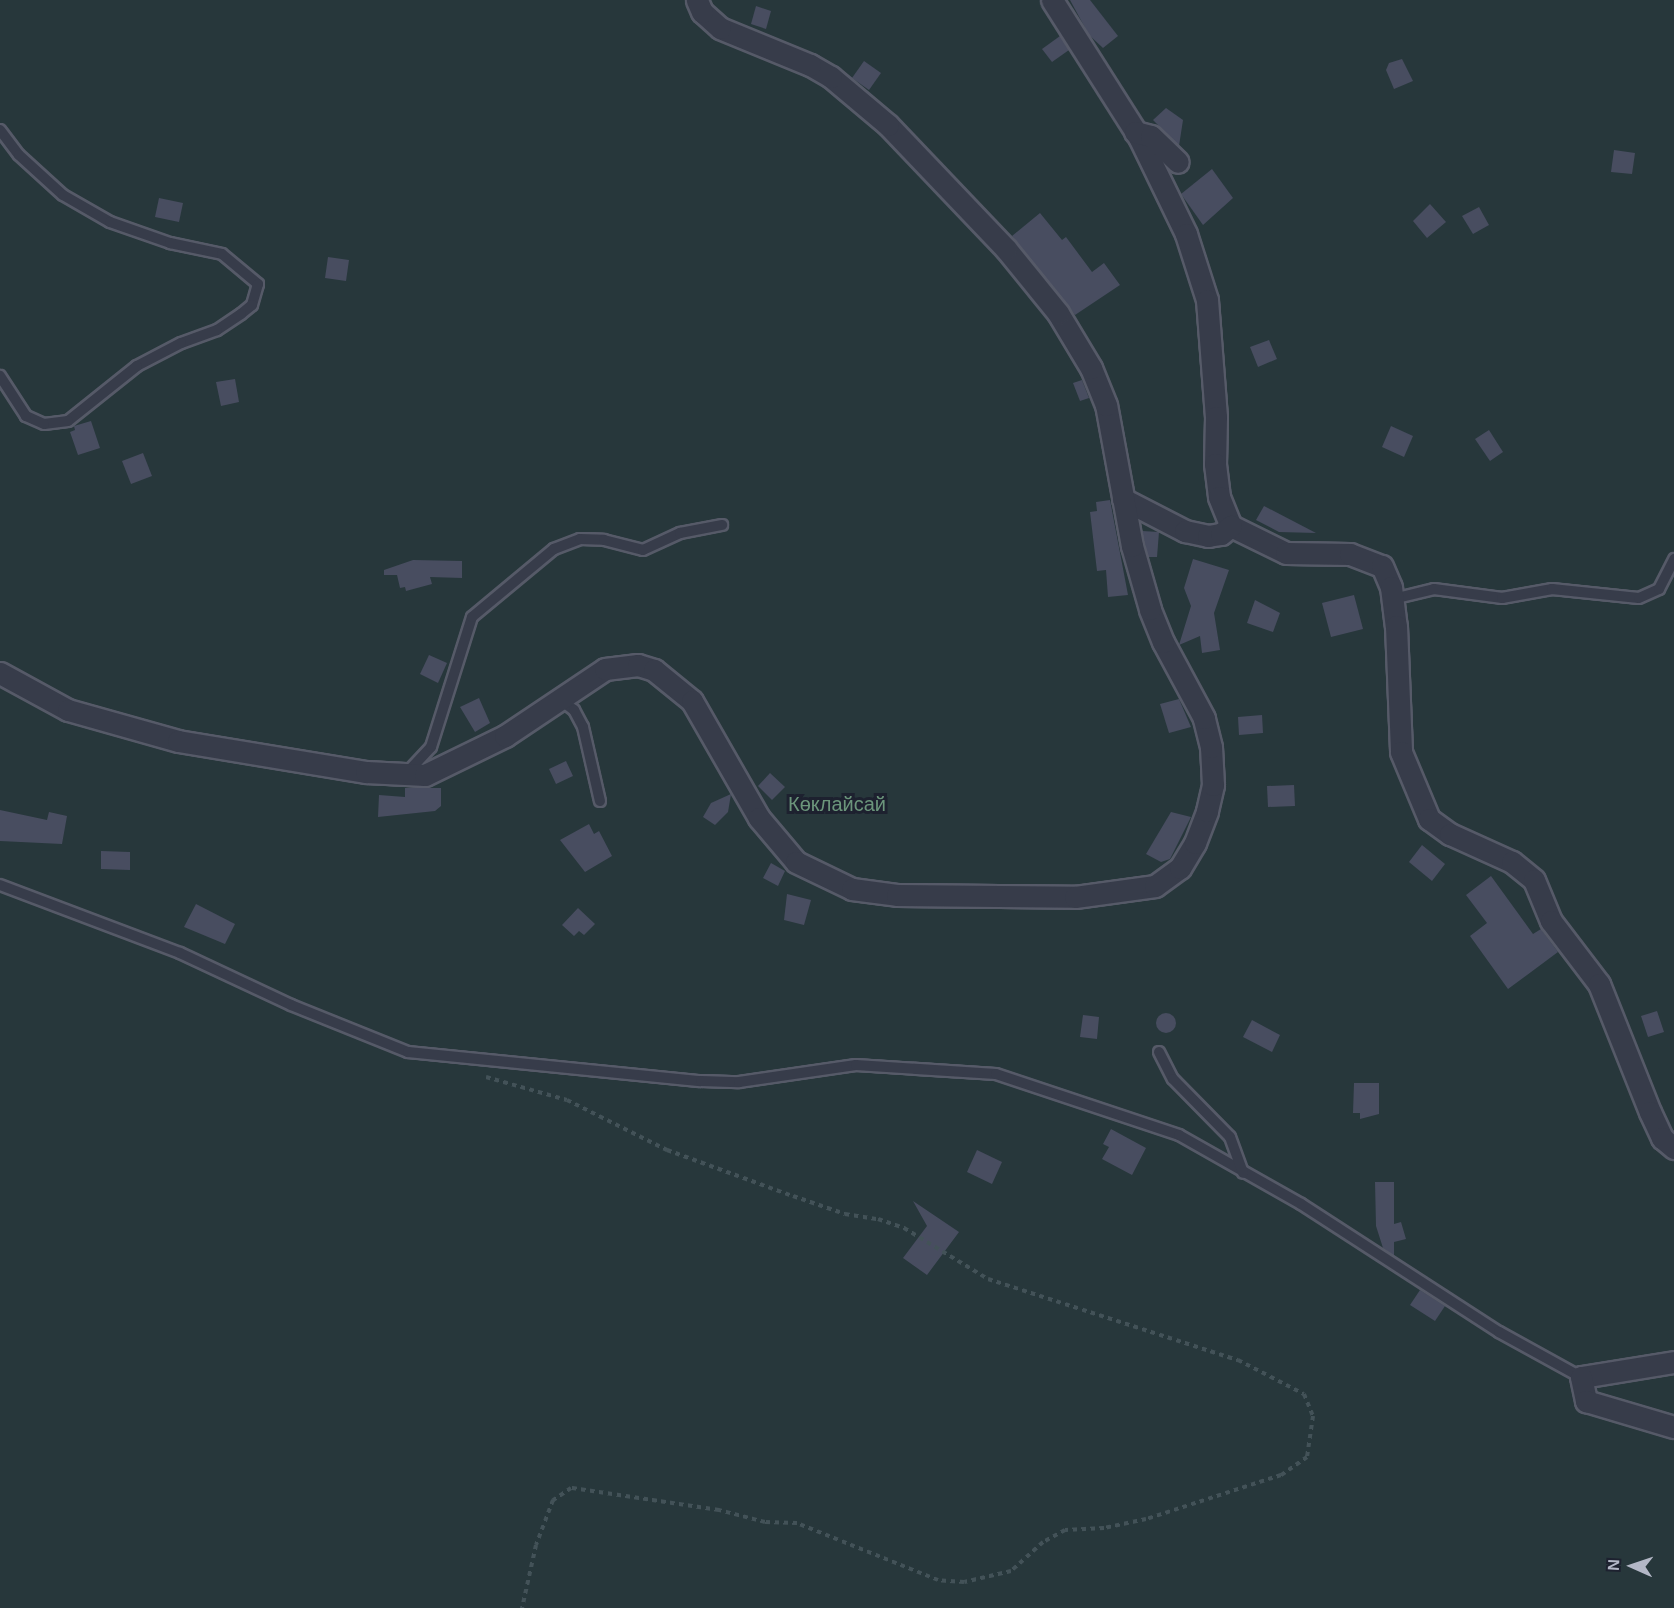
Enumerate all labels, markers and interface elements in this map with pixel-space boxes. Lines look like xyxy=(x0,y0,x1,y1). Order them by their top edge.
park label: Көклайсай xyxy=(788,792,886,816)
north arrow xyxy=(1602,1536,1662,1596)
text: N xyxy=(1605,1559,1622,1571)

